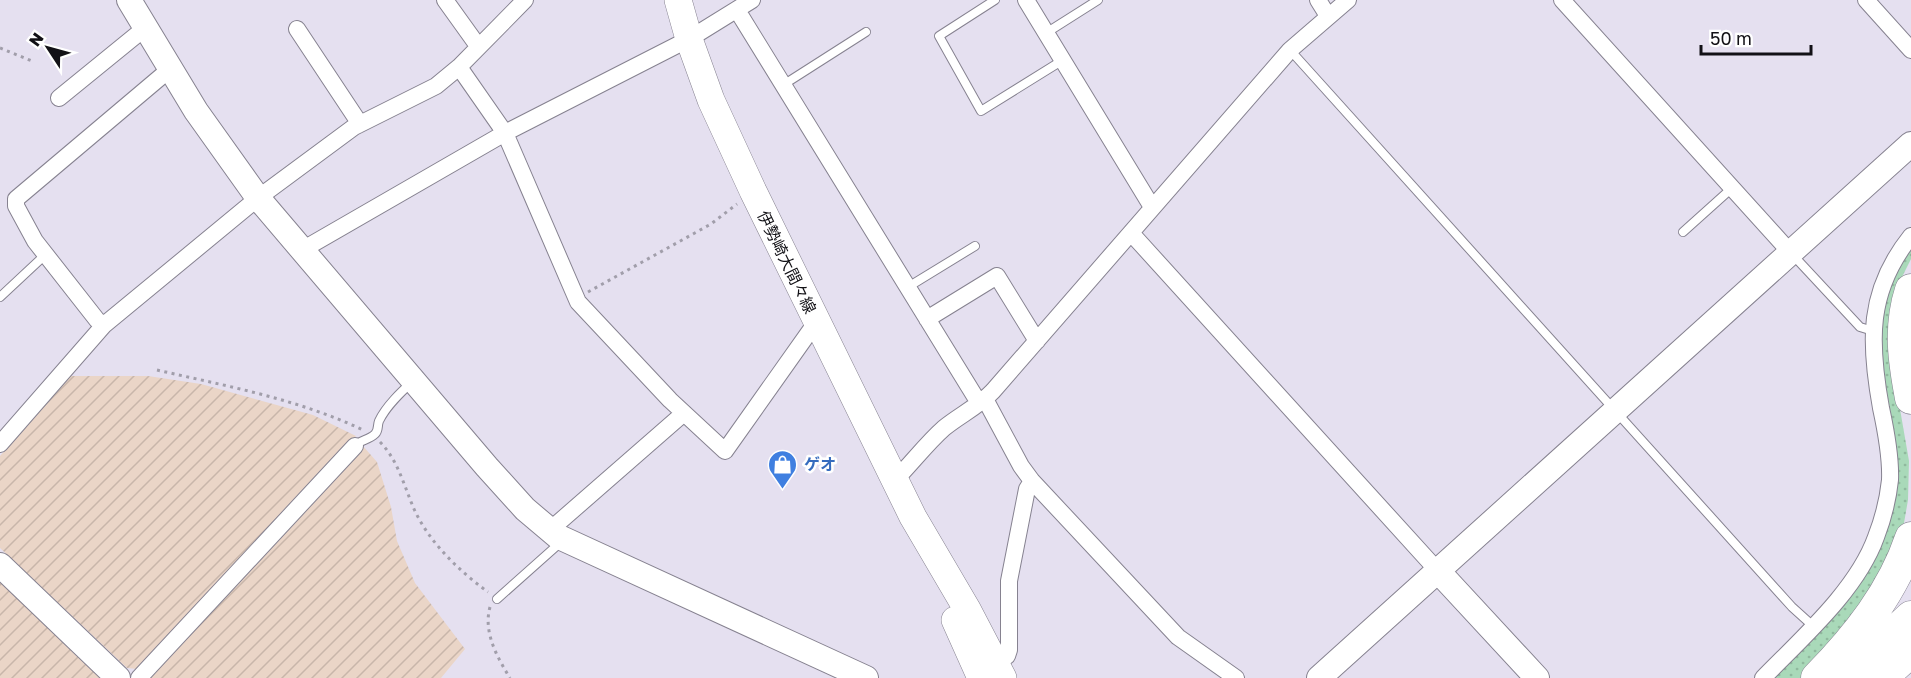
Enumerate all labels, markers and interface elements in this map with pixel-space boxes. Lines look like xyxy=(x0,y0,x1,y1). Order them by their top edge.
north arrow xyxy=(18,18,78,78)
scale bar xyxy=(1701,18,1810,56)
text: 50 m xyxy=(1710,27,1752,49)
text: N xyxy=(24,28,48,50)
street label: 伊勢崎大間々線 xyxy=(753,207,821,317)
shop icon: ゲオ xyxy=(767,448,799,490)
place label: ゲオ xyxy=(804,454,836,474)

